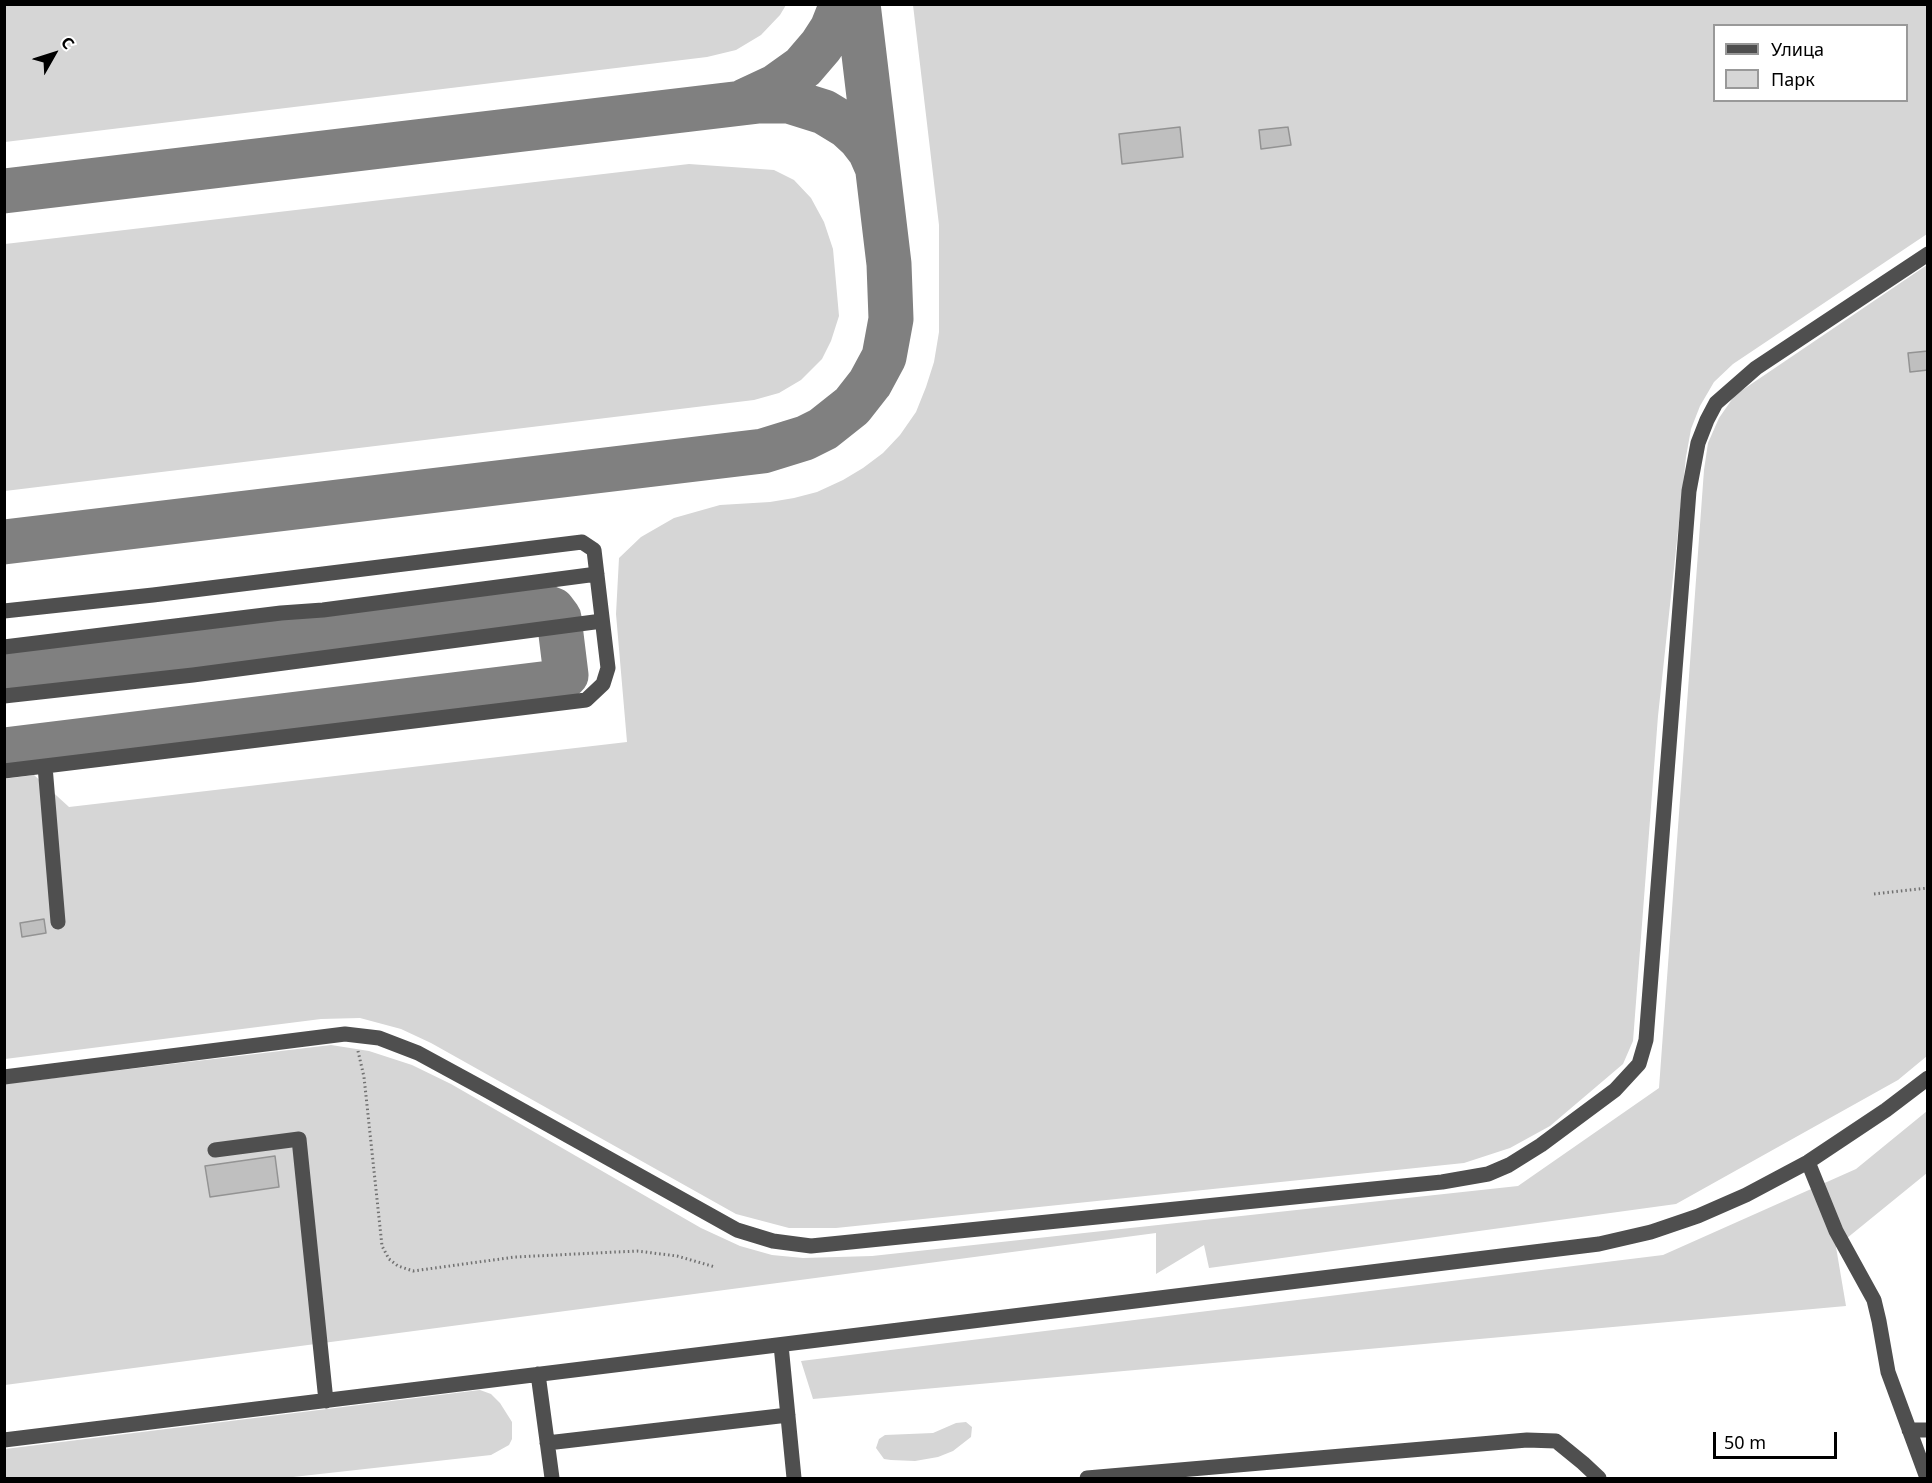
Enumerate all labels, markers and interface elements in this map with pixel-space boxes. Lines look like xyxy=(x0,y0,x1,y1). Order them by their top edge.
north arrow xyxy=(24,24,84,84)
legend xyxy=(1713,24,1908,102)
text: С xyxy=(56,32,80,54)
text: Улица xyxy=(1771,37,1824,61)
text: Парк xyxy=(1771,67,1815,91)
scale bar xyxy=(1716,1420,1840,1458)
text: 50 m xyxy=(1724,1430,1766,1454)

